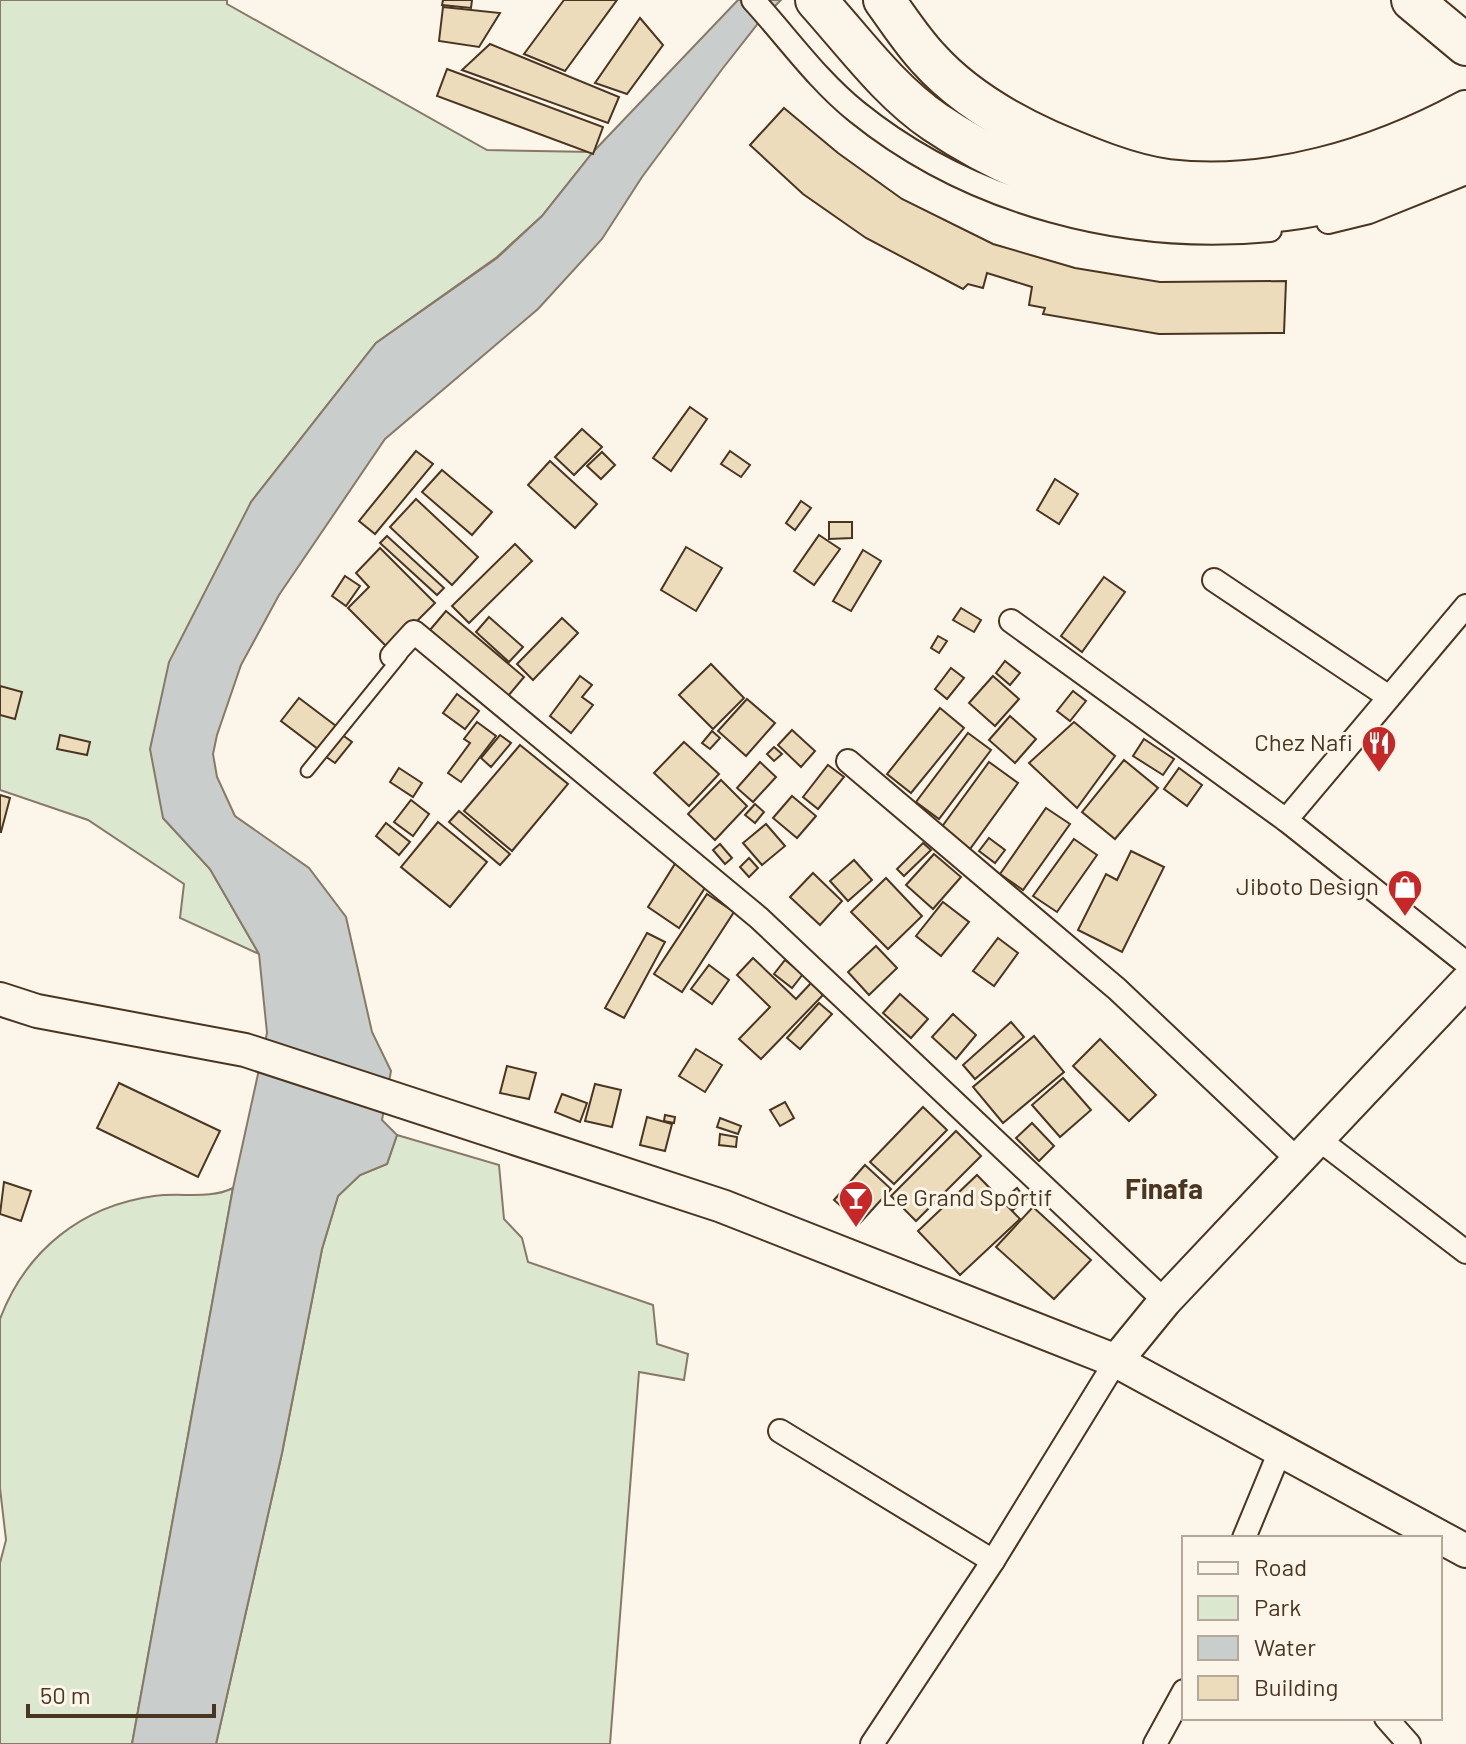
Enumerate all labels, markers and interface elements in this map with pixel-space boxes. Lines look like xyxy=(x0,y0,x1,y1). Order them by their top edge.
restaurant icon: Chez Nafi xyxy=(1360,724,1398,774)
place label: Chez Nafi xyxy=(1254,727,1353,756)
shop icon: Jiboto Design xyxy=(1386,868,1424,918)
place label: Jiboto Design xyxy=(1236,871,1379,900)
district label: Finafa xyxy=(1125,1171,1203,1205)
bar icon: Le Grand Sportif xyxy=(837,1179,875,1229)
place label: Le Grand Sportif xyxy=(882,1182,1052,1211)
legend xyxy=(1182,1536,1442,1720)
text: Road xyxy=(1254,1552,1307,1581)
text: Park xyxy=(1254,1592,1301,1621)
text: Water xyxy=(1254,1632,1316,1661)
scale bar xyxy=(28,1668,214,1718)
text: Building xyxy=(1254,1672,1338,1701)
text: 50 m xyxy=(40,1680,91,1709)

